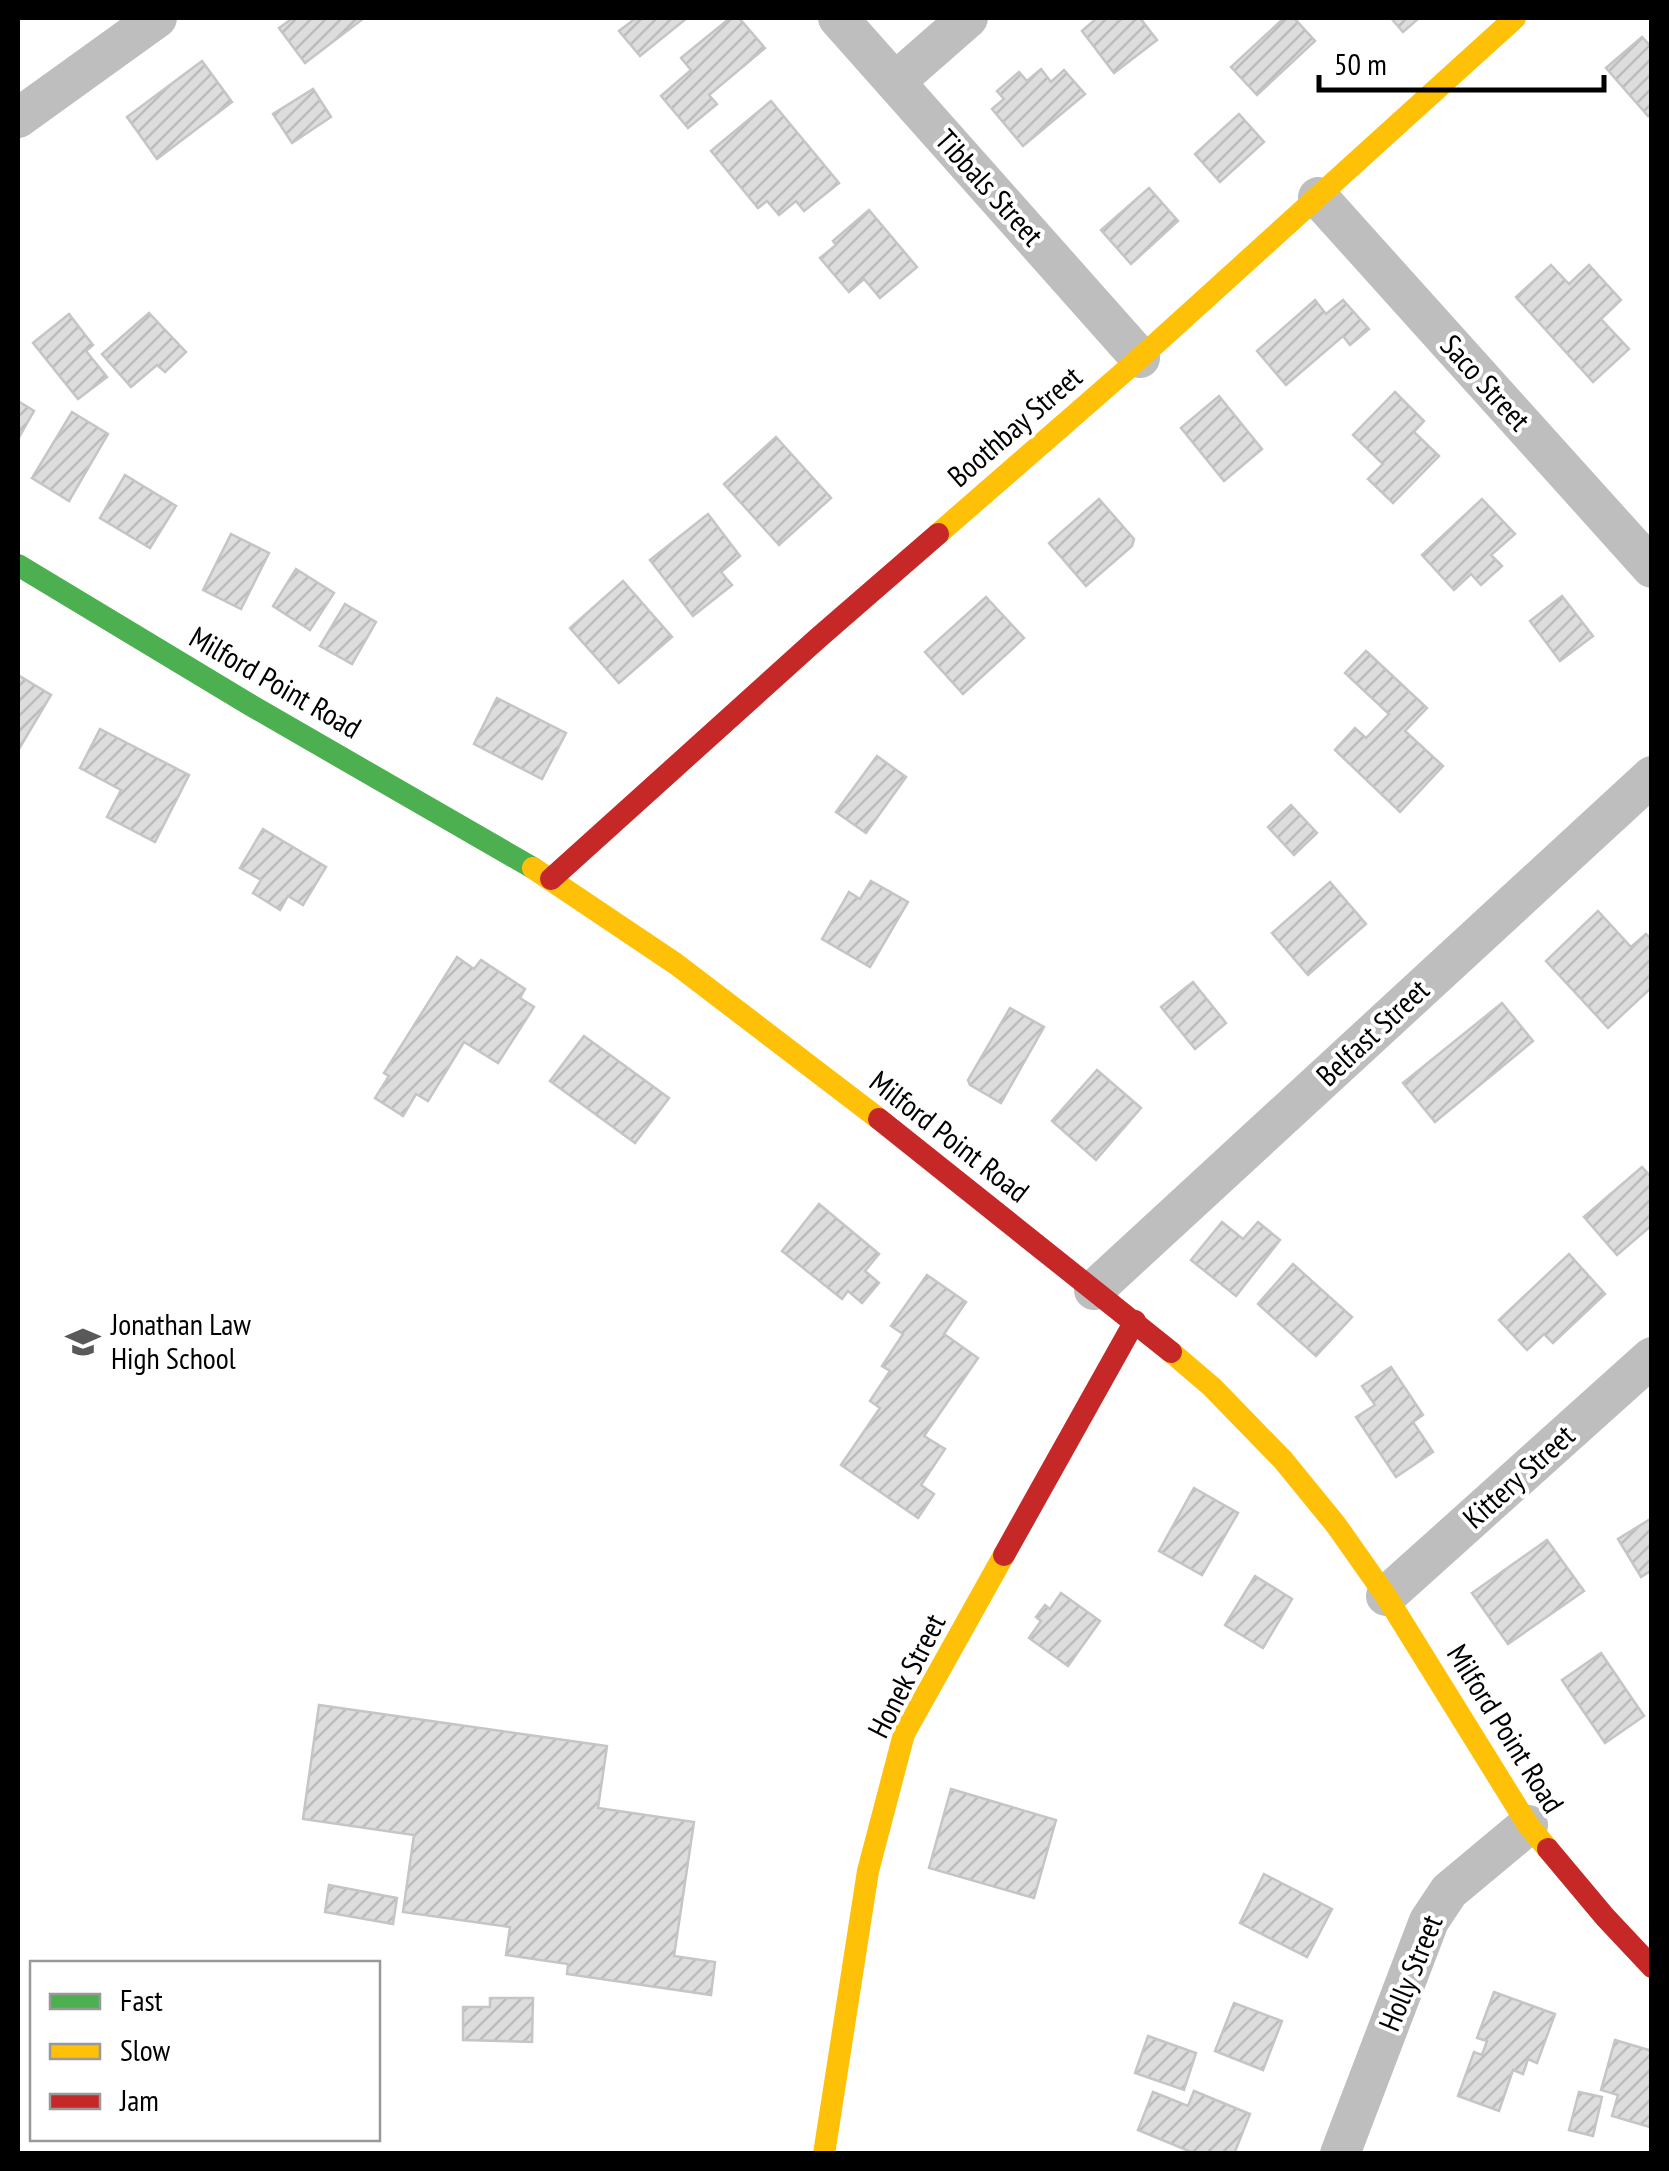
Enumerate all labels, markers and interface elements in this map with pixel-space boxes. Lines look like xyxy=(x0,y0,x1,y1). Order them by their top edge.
scale bar xyxy=(1319,30,1604,92)
text: 50 m xyxy=(1334,44,1387,83)
street label: Tibbals Street xyxy=(928,121,1053,254)
street label: Saco Street xyxy=(1433,326,1540,439)
street label: Boothbay Street xyxy=(939,356,1090,495)
street label: Milford Point Road xyxy=(183,617,369,747)
street label: Belfast Street xyxy=(1307,969,1437,1094)
street label: Milford Point Road xyxy=(862,1061,1037,1210)
place label: Jonathan Law High School xyxy=(110,1304,251,1377)
school or university icon: Jonathan Law High School xyxy=(64,1323,102,1361)
street label: Kittery Street xyxy=(1454,1415,1583,1536)
street label: Honek Street xyxy=(858,1606,954,1744)
street label: Milford Point Road xyxy=(1439,1637,1574,1820)
street label: Holly Street xyxy=(1369,1908,1451,2036)
legend xyxy=(30,1961,380,2141)
text: Fast xyxy=(120,1980,164,2019)
text: Slow xyxy=(120,2030,171,2069)
text: Jam xyxy=(119,2080,159,2119)

